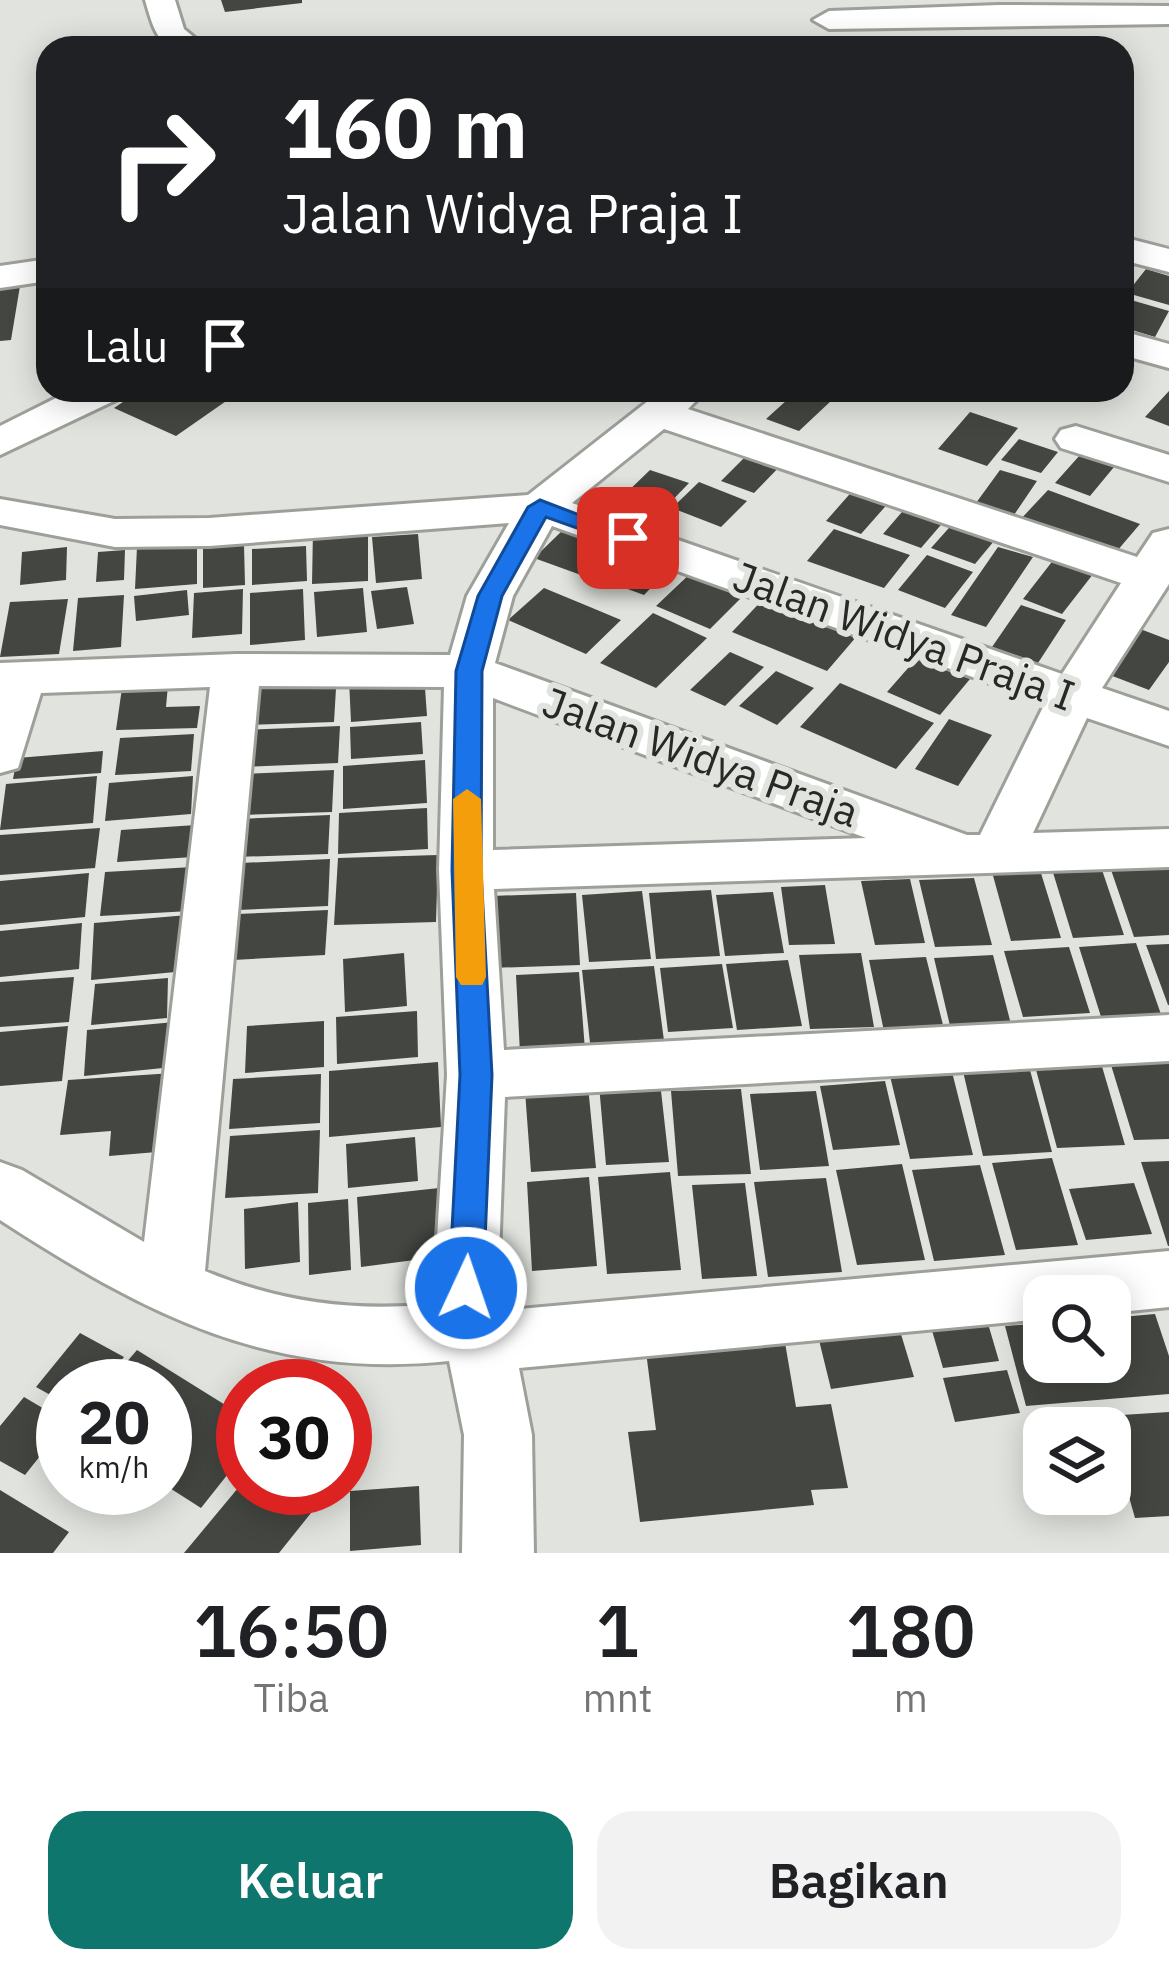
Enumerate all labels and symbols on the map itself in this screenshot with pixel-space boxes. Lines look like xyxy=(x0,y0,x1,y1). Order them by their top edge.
pin xyxy=(577,487,679,589)
street label: Jalan Widya Praja I xyxy=(726,548,1082,723)
street label: Jalan Widya Praja xyxy=(536,674,867,839)
position arrow xyxy=(403,1225,529,1351)
speed limit sign: 30 xyxy=(216,1359,372,1515)

